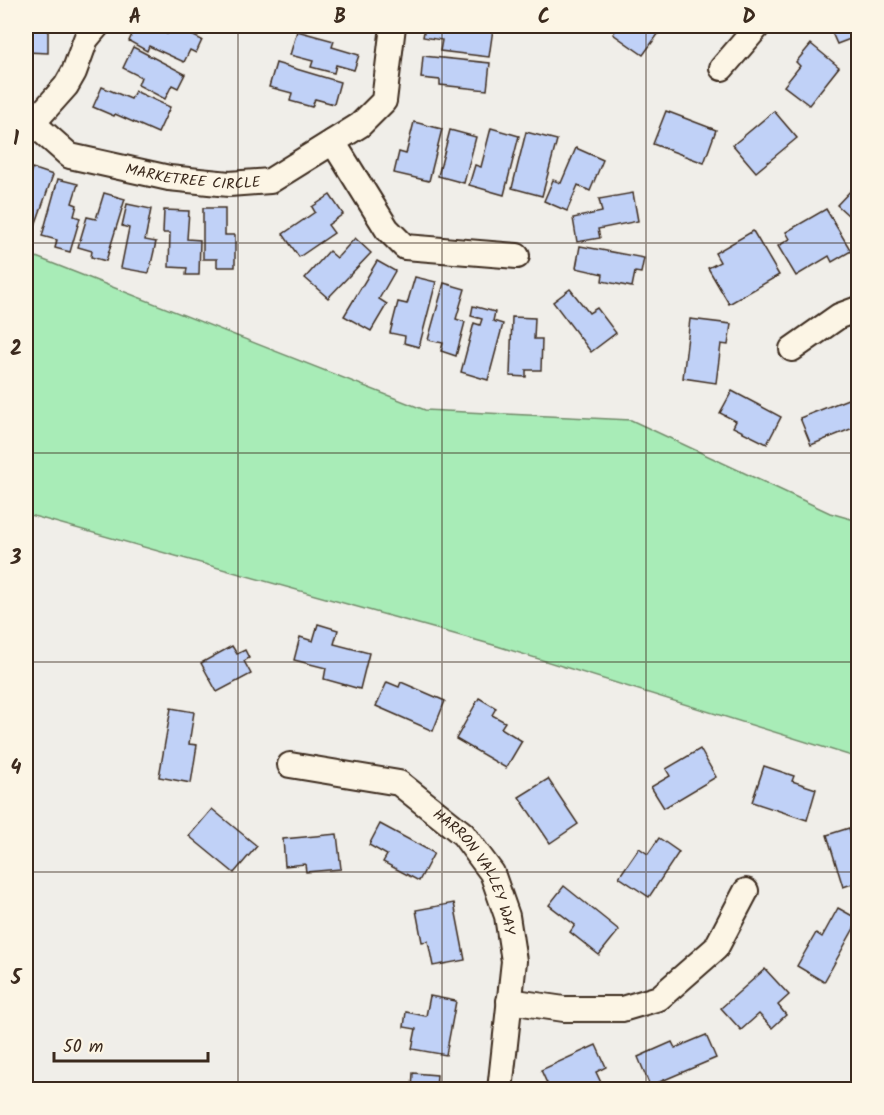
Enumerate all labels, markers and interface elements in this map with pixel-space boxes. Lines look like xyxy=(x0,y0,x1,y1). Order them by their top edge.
text: A xyxy=(129,2,141,34)
text: B xyxy=(334,2,346,34)
text: C xyxy=(538,2,550,34)
text: D xyxy=(742,2,756,34)
text: 1 xyxy=(13,124,19,156)
street label: MARKETREE CIRCLE xyxy=(123,158,263,197)
text: 2 xyxy=(10,334,22,366)
text: 3 xyxy=(10,543,22,575)
text: 4 xyxy=(11,753,22,785)
street label: HARRON VALLEY WAY xyxy=(427,803,521,938)
text: 5 xyxy=(10,963,23,995)
scale bar xyxy=(54,1025,208,1063)
text: 50 m xyxy=(63,1033,103,1062)

